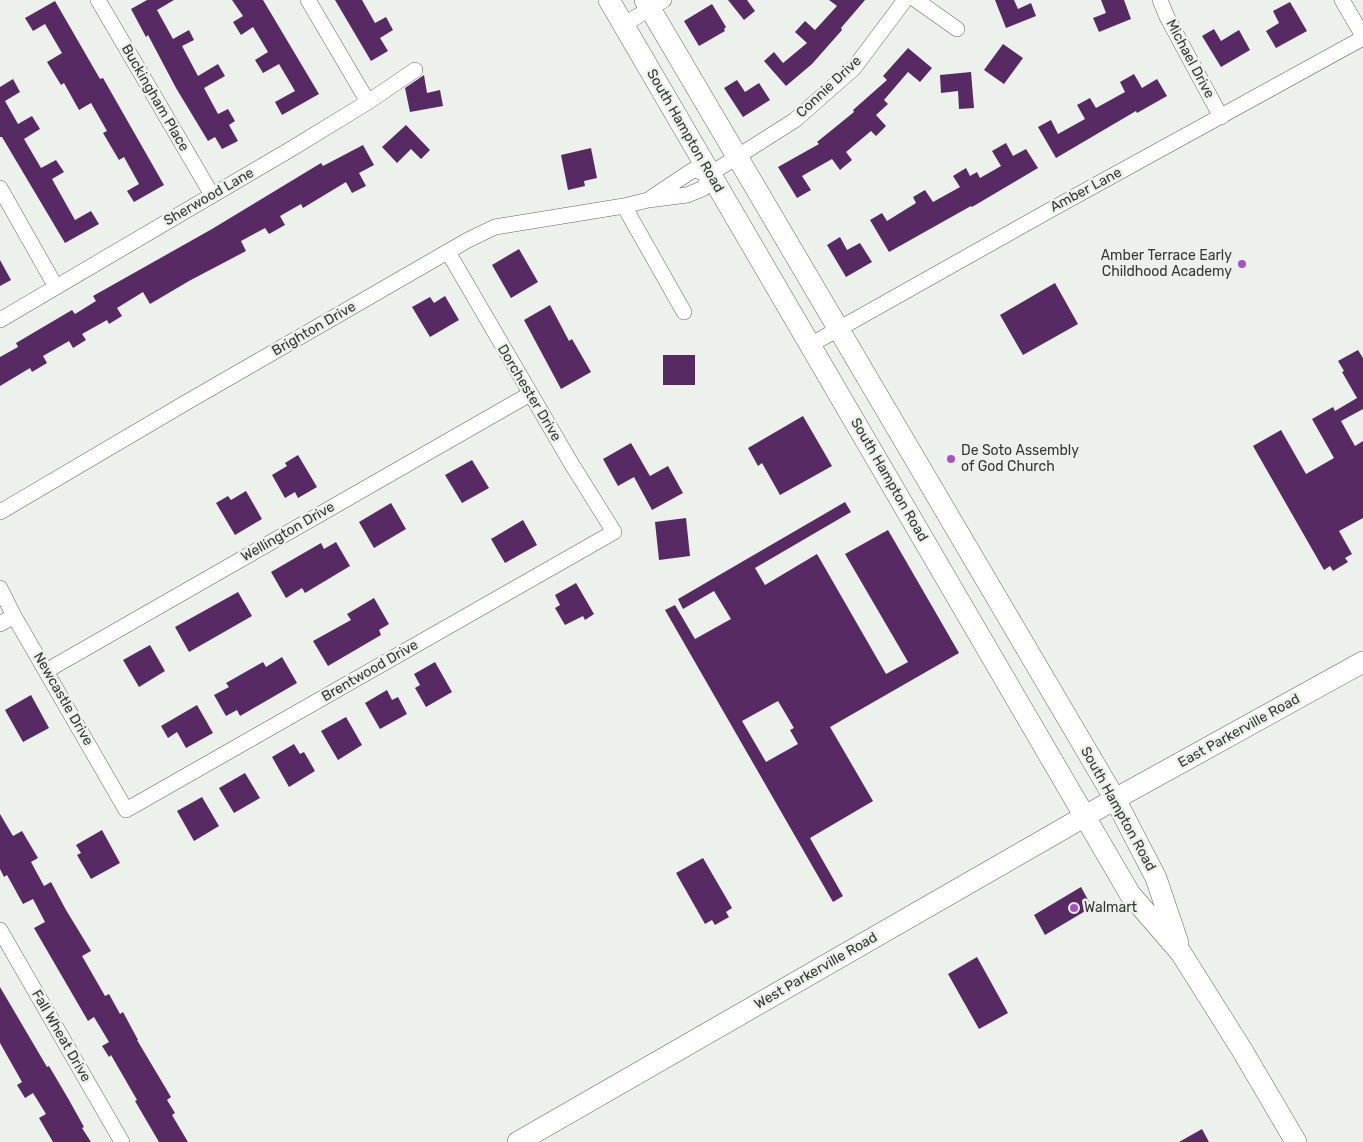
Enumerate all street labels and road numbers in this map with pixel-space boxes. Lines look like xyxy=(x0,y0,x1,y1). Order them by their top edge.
street label: Michael Drive xyxy=(1162,17,1218,101)
street label: Buckingham Place xyxy=(118,42,192,154)
street label: Connie Drive xyxy=(793,53,865,121)
street label: South Hampton Road xyxy=(643,66,727,196)
street label: Sherwood Lane xyxy=(161,164,257,230)
street label: Amber Lane xyxy=(1047,164,1125,216)
street label: Brighton Drive xyxy=(269,298,359,360)
street label: Dorchester Drive xyxy=(494,342,564,444)
street label: South Hampton Road xyxy=(847,415,931,545)
street label: Wellington Drive xyxy=(238,498,338,566)
street label: Brentwood Drive xyxy=(319,637,421,705)
street label: Newcastle Drive xyxy=(30,649,96,749)
street label: East Parkerville Road xyxy=(1175,691,1303,771)
street label: South Hampton Road xyxy=(1077,744,1159,874)
street label: West Parkerville Road xyxy=(752,929,880,1013)
street label: Fall Wheat Drive xyxy=(28,987,94,1085)

